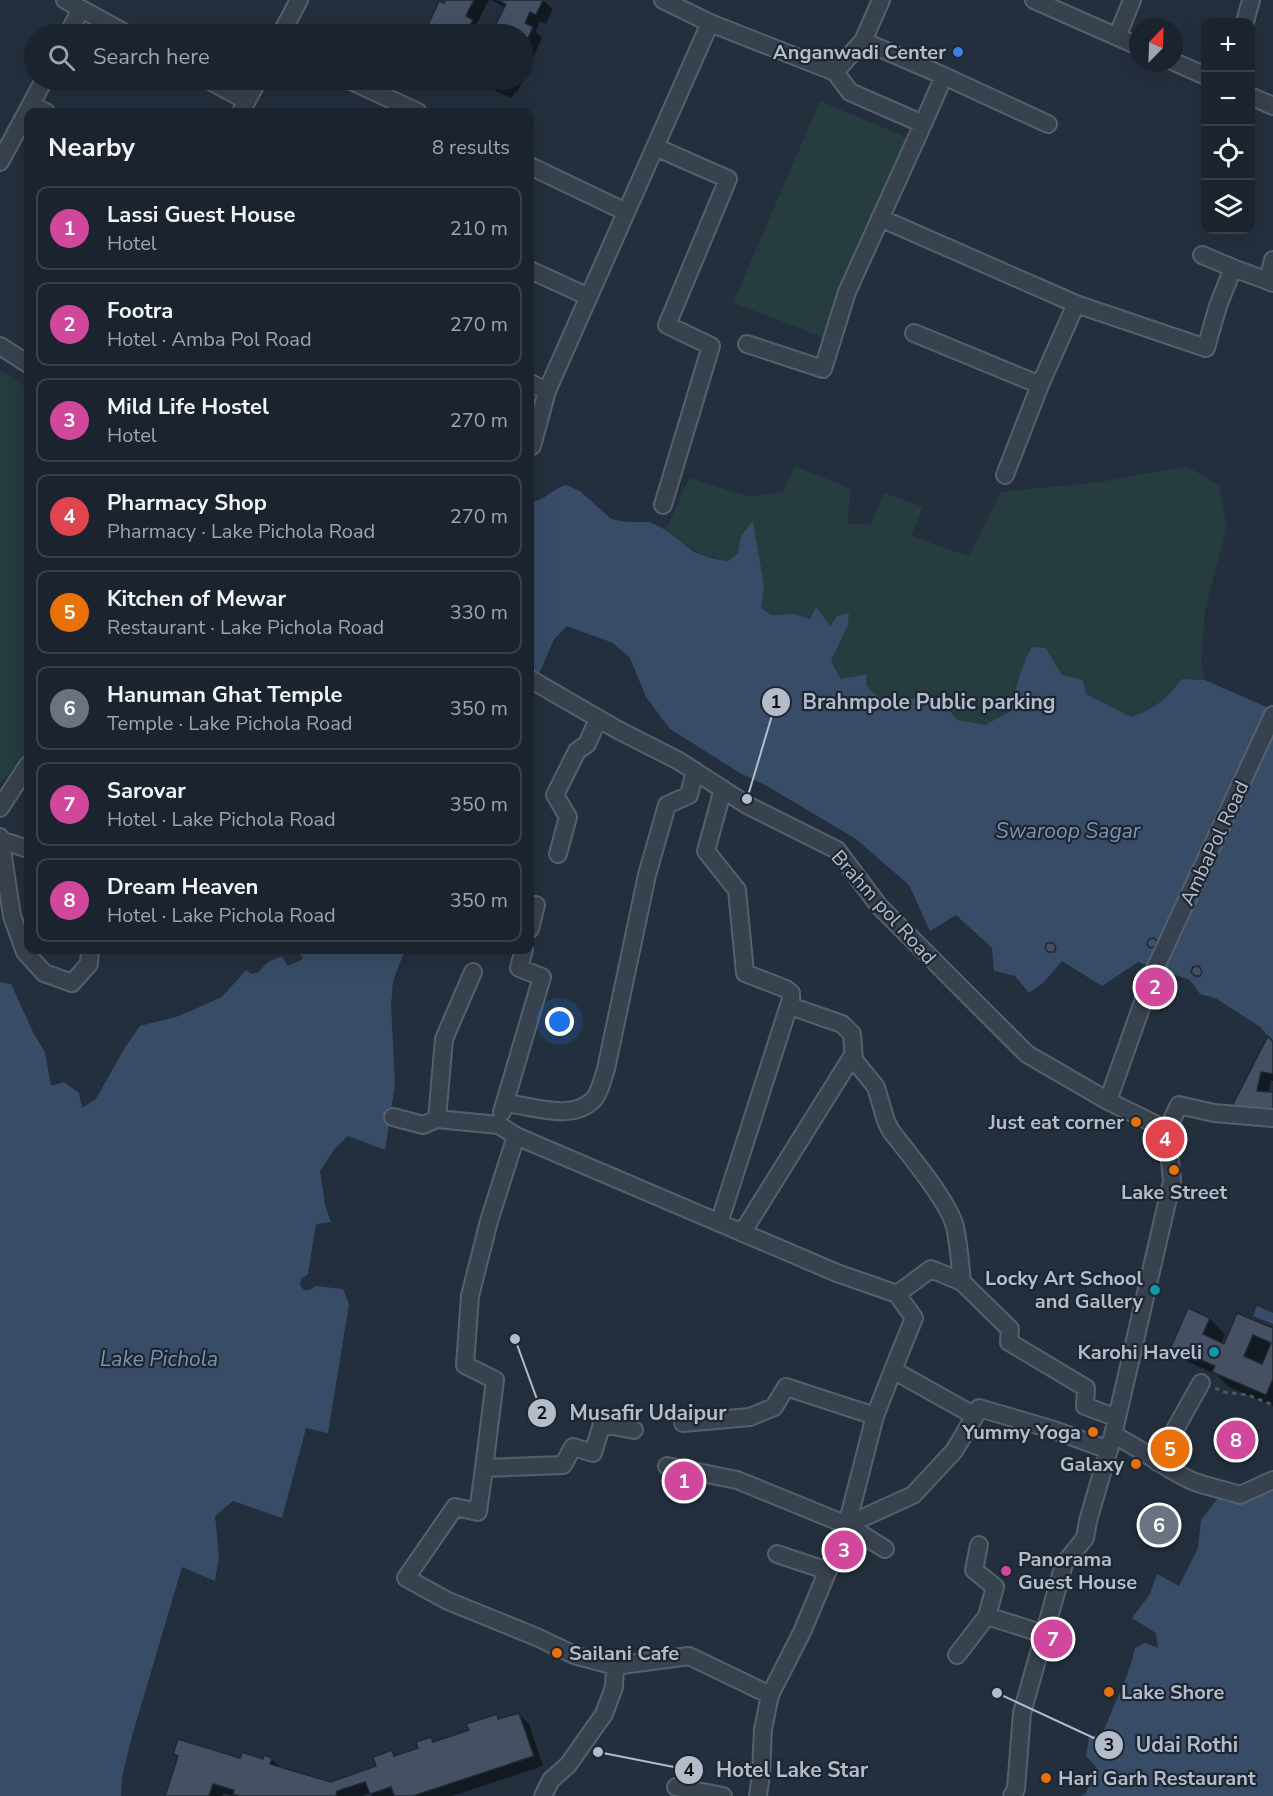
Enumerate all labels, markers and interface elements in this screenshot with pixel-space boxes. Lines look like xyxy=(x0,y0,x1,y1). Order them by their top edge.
north arrow xyxy=(1129,18,1183,72)
map controls xyxy=(1201,18,1255,234)
button: + xyxy=(1201,18,1255,72)
search box xyxy=(24,24,534,90)
place label: Anganwadi Center xyxy=(773,39,946,66)
icon: search xyxy=(45,41,78,74)
text: Search here xyxy=(93,42,210,72)
marker: Anganwadi Center xyxy=(951,45,965,59)
button: − xyxy=(1201,72,1255,126)
button: locate xyxy=(1201,126,1255,180)
text: Nearby xyxy=(48,130,135,165)
text: 8 results xyxy=(432,134,510,161)
button: layers xyxy=(1201,180,1255,234)
text: Lassi Guest House xyxy=(107,200,295,230)
text: 1 xyxy=(64,215,76,242)
text: 210 m xyxy=(450,215,508,242)
text: Hotel xyxy=(107,230,157,257)
text: Footra xyxy=(107,296,173,326)
text: 2 xyxy=(64,311,76,338)
text: 270 m xyxy=(450,311,508,338)
text: Hotel · Amba Pol Road xyxy=(107,326,312,353)
text: Mild Life Hostel xyxy=(107,392,269,422)
text: 3 xyxy=(64,407,76,434)
text: 270 m xyxy=(450,407,508,434)
text: Hotel xyxy=(107,422,157,449)
text: Pharmacy Shop xyxy=(107,488,267,518)
text: 4 xyxy=(64,503,76,530)
text: 270 m xyxy=(450,503,508,530)
text: Pharmacy · Lake Pichola Road xyxy=(107,518,375,545)
text: Kitchen of Mewar xyxy=(107,584,286,614)
text: 5 xyxy=(64,599,76,626)
text: 330 m xyxy=(450,599,508,626)
text: Restaurant · Lake Pichola Road xyxy=(107,614,384,641)
text: Hanuman Ghat Temple xyxy=(107,680,342,710)
callout: Brahmpole Public parking xyxy=(761,683,1068,722)
text: Brahmpole Public parking xyxy=(803,688,1055,716)
text: 1 xyxy=(771,690,781,714)
text: 6 xyxy=(64,695,76,722)
text: 350 m xyxy=(450,695,508,722)
text: Temple · Lake Pichola Road xyxy=(107,710,352,737)
text: Sarovar xyxy=(107,776,186,806)
street label: AmbaPol Road xyxy=(1174,776,1255,910)
text: 7 xyxy=(64,791,76,818)
text: 350 m xyxy=(450,791,508,818)
text: Hotel · Lake Pichola Road xyxy=(107,806,336,833)
water label: Swaroop Sagar xyxy=(996,817,1141,845)
street label: Brahm pol Road xyxy=(825,844,942,970)
text: Dream Heaven xyxy=(107,872,258,902)
text: 8 xyxy=(64,887,76,914)
text: 350 m xyxy=(450,887,508,914)
text: Hotel · Lake Pichola Road xyxy=(107,902,336,929)
pin: 2 xyxy=(1136,964,1174,1010)
your location xyxy=(545,1007,574,1036)
place label: Just eat corner xyxy=(988,1109,1124,1136)
marker: Just eat corner xyxy=(1129,1115,1143,1129)
pin: 4 xyxy=(1146,1116,1184,1162)
marker: Lake Street xyxy=(1167,1163,1181,1177)
place label: Lake Street xyxy=(1121,1179,1227,1206)
place label: Locky Art School and Gallery xyxy=(985,1265,1144,1315)
marker: Locky Art School and Gallery xyxy=(1148,1283,1162,1297)
place label: Karohi Haveli xyxy=(1077,1339,1202,1366)
water label: Lake Pichola xyxy=(100,1345,218,1373)
marker: Karohi Haveli xyxy=(1207,1345,1221,1359)
callout: Musafir Udaipur xyxy=(527,1394,738,1433)
text: Musafir Udaipur xyxy=(570,1399,727,1427)
text: 2 xyxy=(537,1401,547,1425)
pin: 8 xyxy=(1216,1418,1256,1462)
place label: Yummy Yoga xyxy=(961,1419,1081,1446)
marker: Yummy Yoga xyxy=(1086,1425,1100,1439)
pin: 5 xyxy=(1150,1426,1190,1472)
place label: Galaxy xyxy=(1060,1451,1124,1478)
marker: Galaxy xyxy=(1129,1457,1143,1471)
pin: 1 xyxy=(664,1458,704,1504)
pin: 6 xyxy=(1140,1502,1178,1547)
pin: 3 xyxy=(824,1528,864,1572)
place label: Panorama Guest House xyxy=(1018,1546,1137,1596)
marker: Panorama Guest House xyxy=(999,1564,1013,1578)
pin: 7 xyxy=(1034,1616,1072,1662)
place label: Sailani Cafe xyxy=(569,1640,679,1667)
marker: Sailani Cafe xyxy=(550,1646,564,1660)
place label: Lake Shore xyxy=(1121,1679,1224,1706)
marker: Lake Shore xyxy=(1102,1685,1116,1699)
callout: Udai Rothi xyxy=(1094,1726,1251,1765)
text: Udai Rothi xyxy=(1136,1731,1238,1759)
text: 3 xyxy=(1104,1733,1114,1757)
callout: Hotel Lake Star xyxy=(674,1750,881,1789)
text: Hotel Lake Star xyxy=(716,1756,869,1784)
text: 4 xyxy=(684,1758,695,1782)
place label: Hari Garh Restaurant xyxy=(1058,1765,1256,1792)
marker: Hari Garh Restaurant xyxy=(1039,1771,1053,1785)

